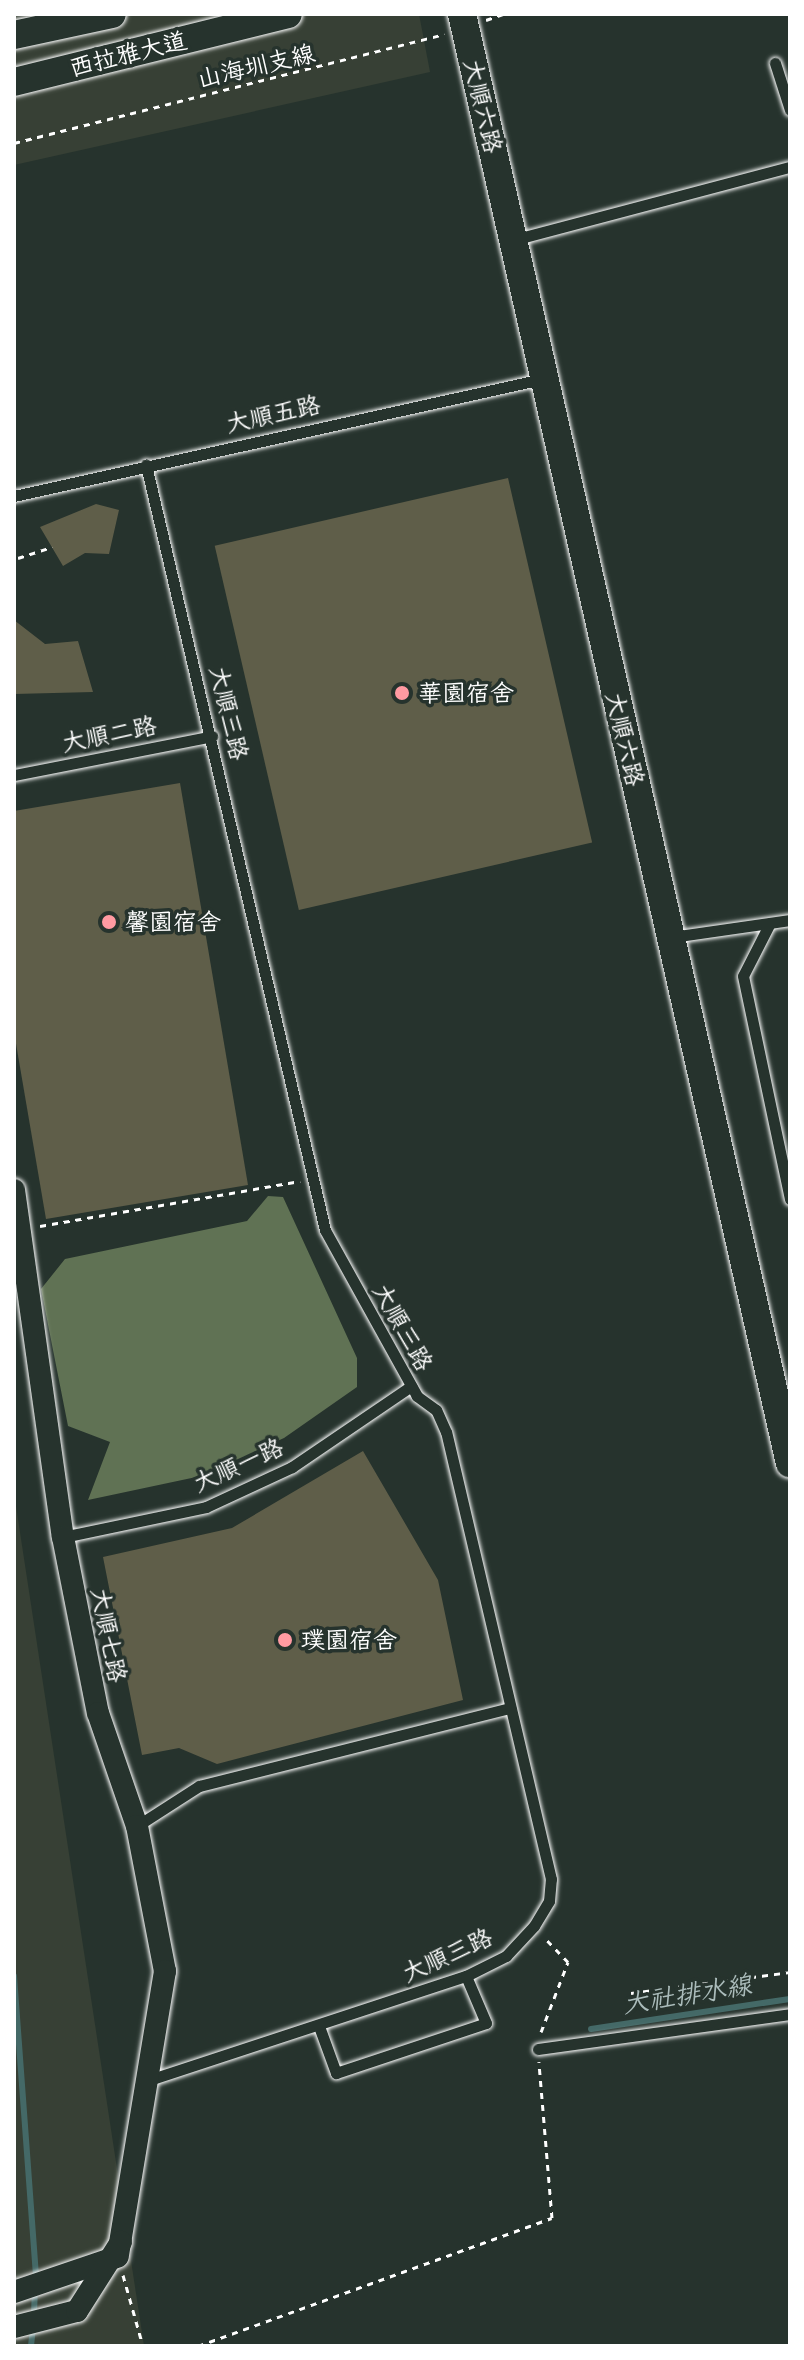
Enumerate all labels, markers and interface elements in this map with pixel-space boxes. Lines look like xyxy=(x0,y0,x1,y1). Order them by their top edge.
street label: 西拉雅大道 xyxy=(66,26,190,82)
street label: 山海圳支線 xyxy=(194,38,318,94)
street label: 大順六路 xyxy=(458,56,508,156)
street label: 大順五路 xyxy=(223,390,323,438)
street label: 大順三路 xyxy=(204,663,254,763)
place label: 華園宿舍 xyxy=(418,679,514,707)
marker: 華園宿舍 xyxy=(393,684,411,702)
street label: 大順六路 xyxy=(600,689,650,789)
street label: 大順二路 xyxy=(59,711,159,757)
place label: 馨園宿舍 xyxy=(125,908,221,936)
marker: 馨園宿舍 xyxy=(100,913,118,931)
street label: 大順三路 xyxy=(367,1278,439,1376)
street label: 大順一路 xyxy=(188,1432,288,1498)
street label: 大順七路 xyxy=(86,1585,132,1685)
place label: 璞園宿舍 xyxy=(301,1626,397,1654)
marker: 璞園宿舍 xyxy=(276,1631,294,1649)
street label: 大順三路 xyxy=(397,1922,497,1988)
water label: 大社排水線 xyxy=(620,1968,754,2020)

